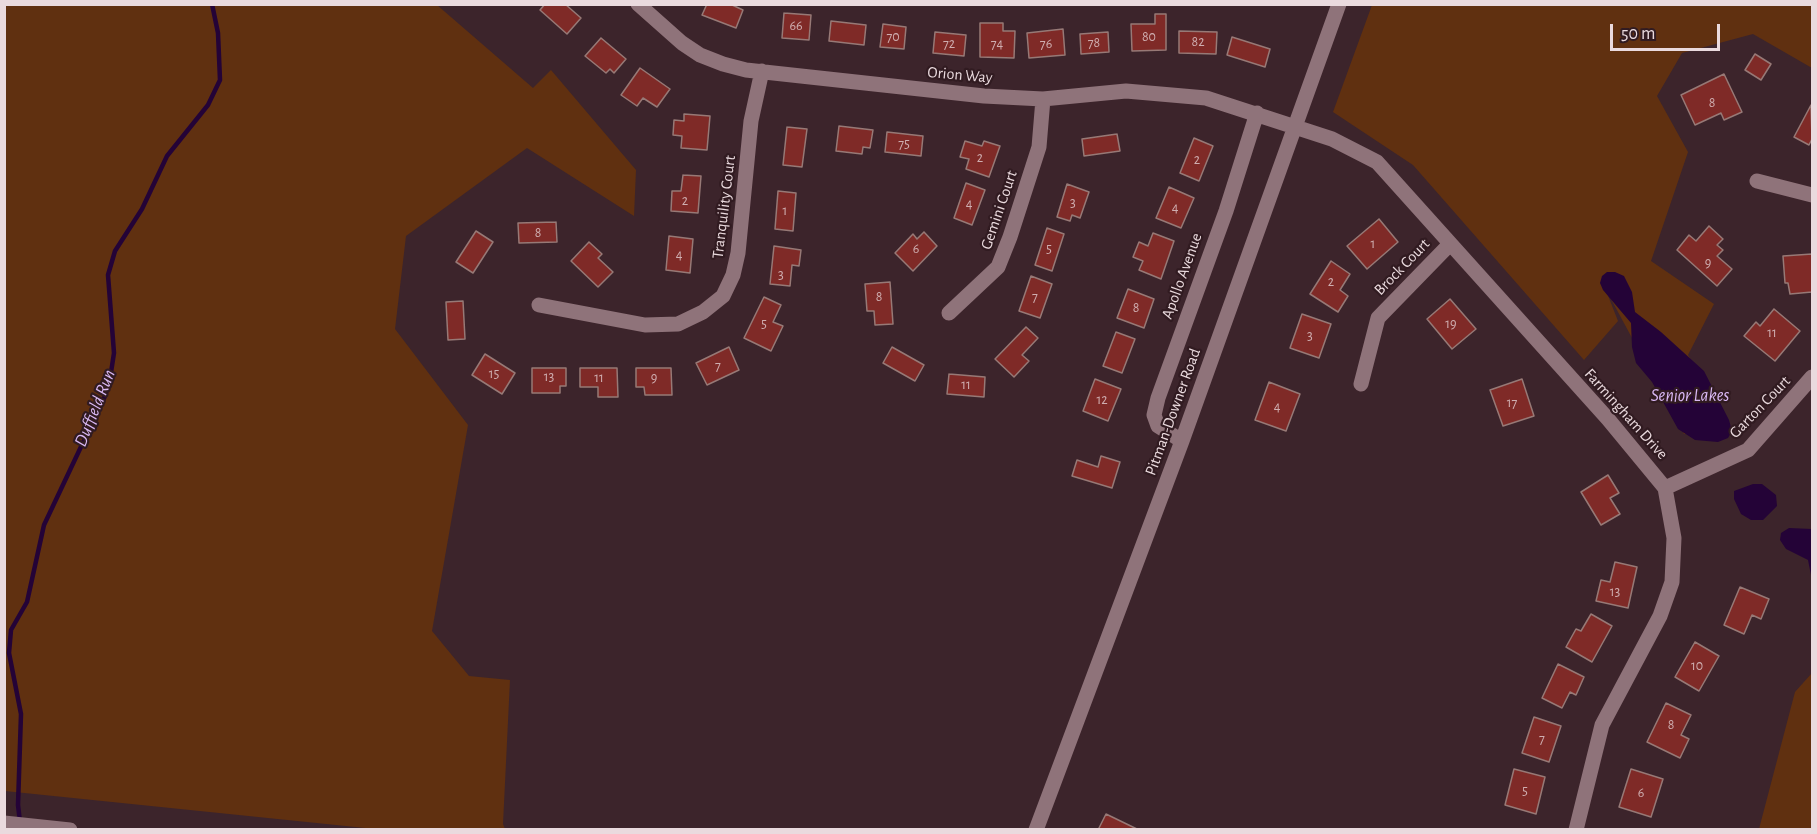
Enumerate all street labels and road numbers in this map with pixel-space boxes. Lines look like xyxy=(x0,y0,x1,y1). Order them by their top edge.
street label: Orion Way xyxy=(927,63,993,87)
street label: Tranquility Court xyxy=(708,154,740,260)
street label: Gemini Court xyxy=(977,168,1021,252)
street label: Apollo Avenue xyxy=(1158,230,1206,322)
street label: Brock Court xyxy=(1370,235,1434,299)
street label: Pitman-Downer Road xyxy=(1141,346,1205,478)
street label: Farmingham Drive xyxy=(1580,365,1672,463)
street label: Garton Court xyxy=(1726,372,1794,442)

